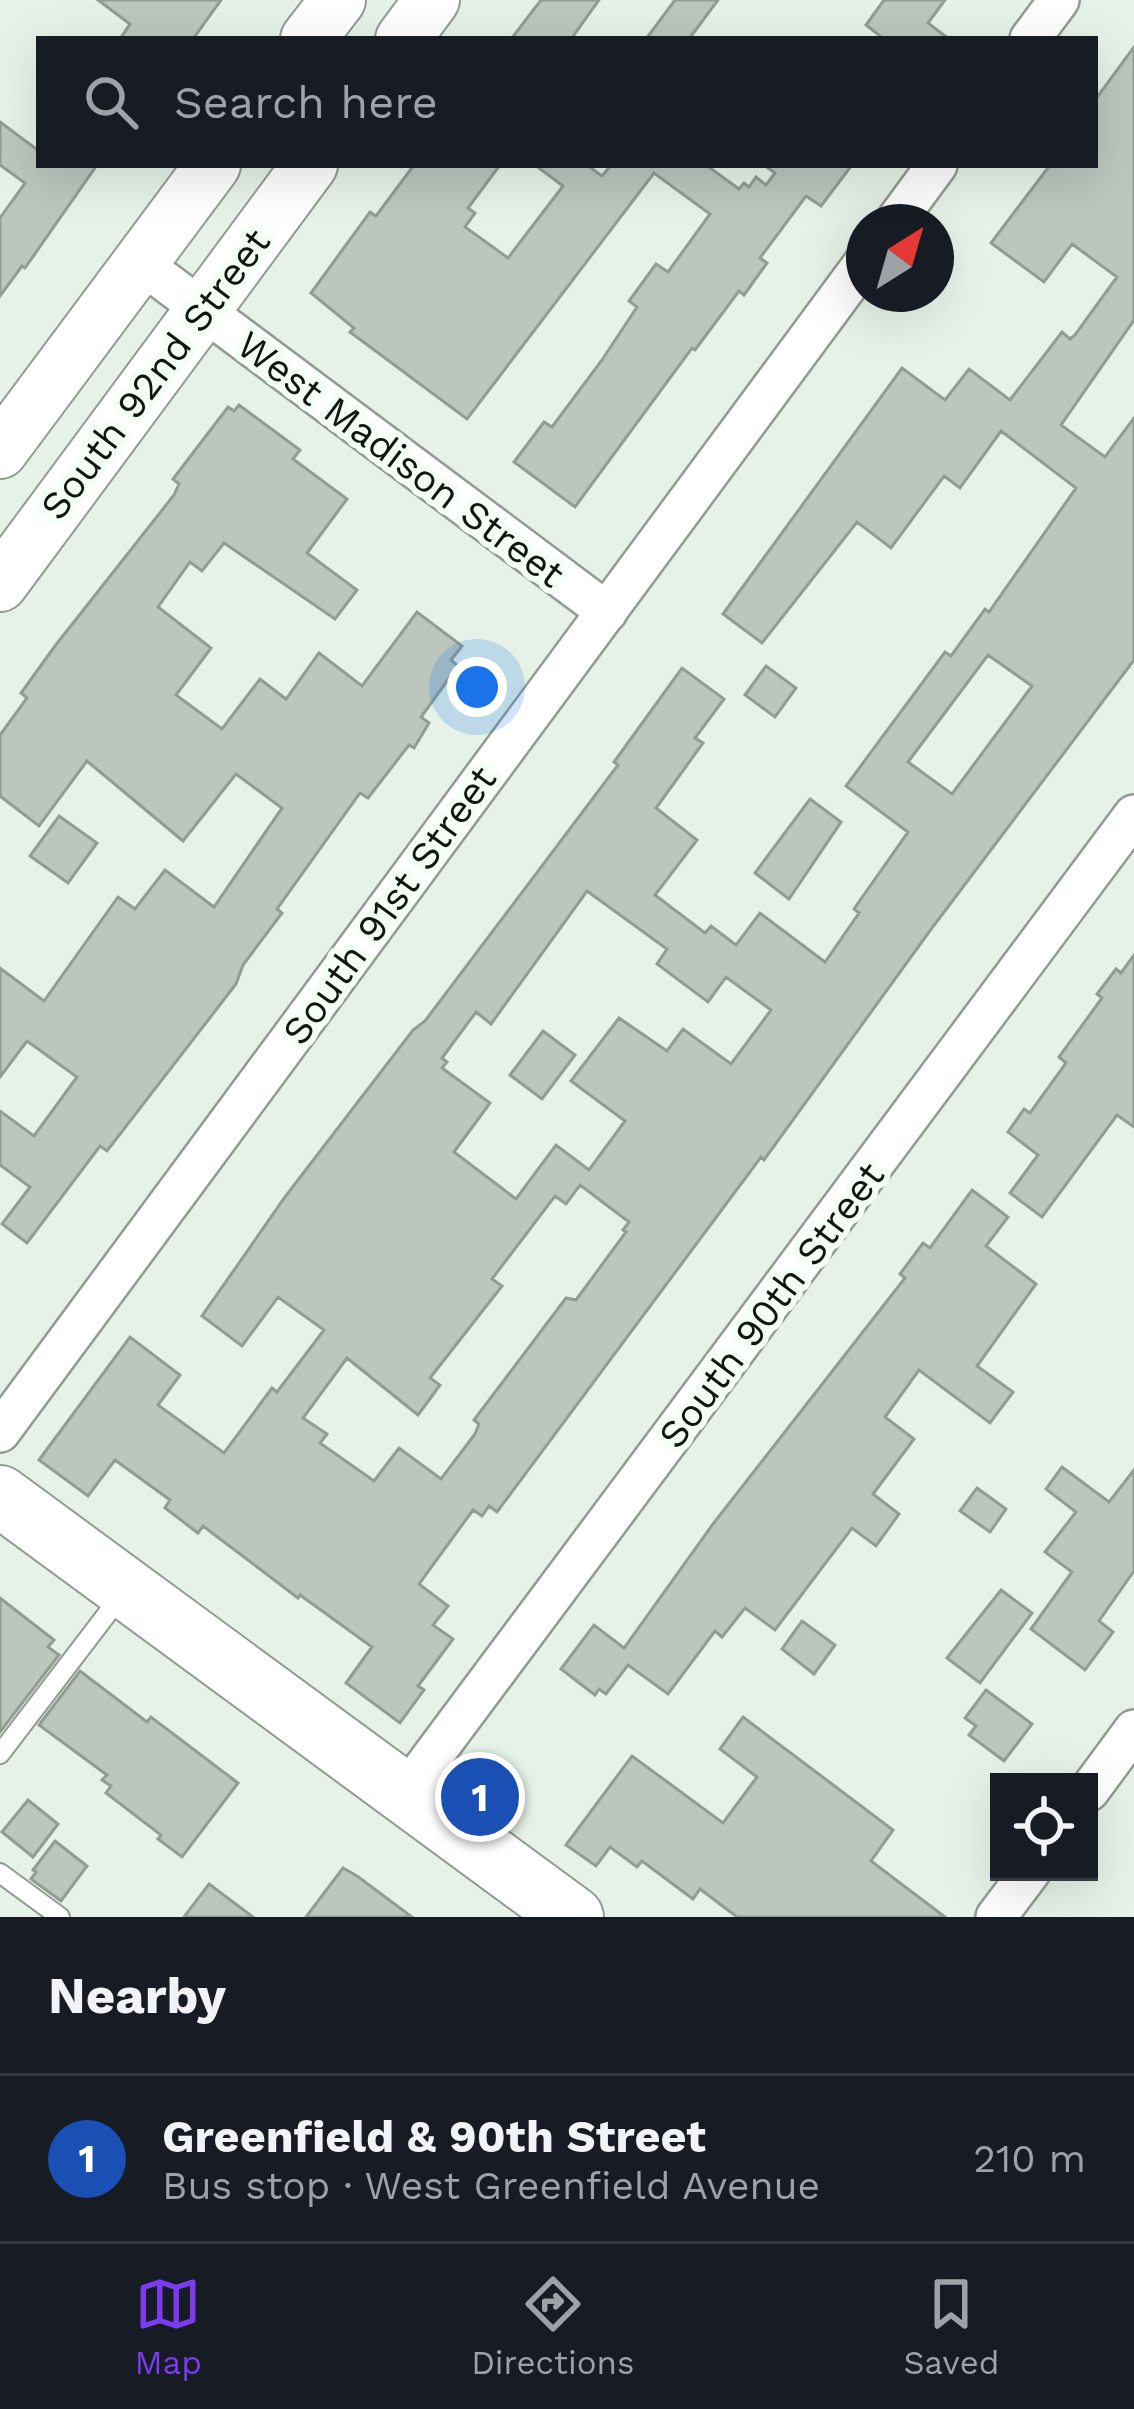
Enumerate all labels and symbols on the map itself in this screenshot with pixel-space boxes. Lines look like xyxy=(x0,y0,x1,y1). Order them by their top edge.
north arrow xyxy=(846,204,954,312)
street label: South 92nd Street xyxy=(31,220,279,528)
street label: West Madison Street xyxy=(229,321,573,597)
your location xyxy=(447,657,507,717)
street label: South 91st Street xyxy=(273,757,505,1053)
street label: South 90th Street xyxy=(649,1153,893,1457)
pin: 1 xyxy=(441,1752,519,1842)

